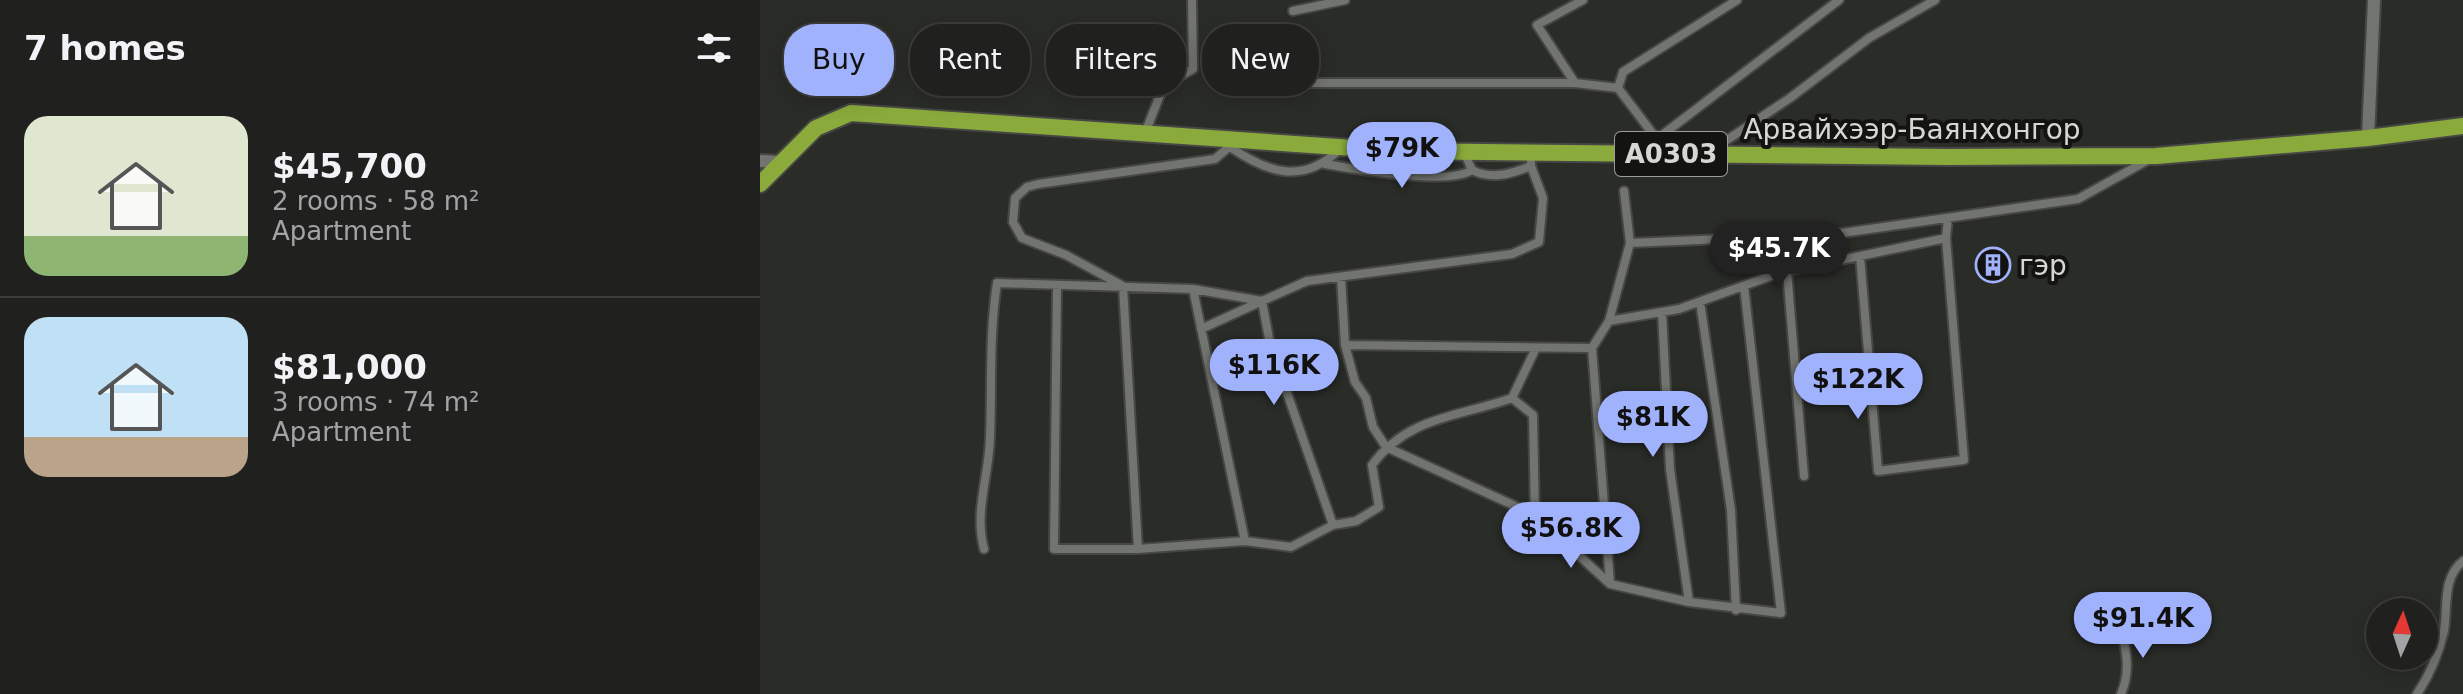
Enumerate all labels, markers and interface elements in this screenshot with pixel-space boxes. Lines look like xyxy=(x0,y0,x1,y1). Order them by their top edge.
chip: Buy xyxy=(784,24,894,96)
chip: Rent xyxy=(910,24,1030,96)
chip: Filters xyxy=(1046,24,1186,96)
chip: New xyxy=(1202,24,1319,96)
icon: filters xyxy=(692,26,736,70)
text: 7 homes xyxy=(24,28,186,68)
street label: Арвайхээр-Баянхонгор xyxy=(1743,113,2081,146)
pin: $79K xyxy=(1355,122,1449,190)
road number: A0303 xyxy=(1615,132,1727,176)
text: $79K xyxy=(1365,133,1439,163)
text: $45,700 xyxy=(272,146,427,186)
icon: home xyxy=(88,148,184,244)
text: 2 rooms · 58 m² xyxy=(272,186,480,216)
text: Apartment xyxy=(272,216,411,246)
pin: $45.7K xyxy=(1714,222,1844,290)
text: $45.7K xyxy=(1728,233,1830,263)
building icon: гэр xyxy=(1974,246,2012,284)
place label: гэр xyxy=(2019,249,2067,282)
pin: $116K xyxy=(1218,339,1330,407)
text: $81,000 xyxy=(272,347,427,387)
icon: home xyxy=(88,349,184,445)
text: $116K xyxy=(1228,350,1320,380)
pin: $122K xyxy=(1802,353,1914,421)
text: $122K xyxy=(1812,364,1904,394)
text: 3 rooms · 74 m² xyxy=(272,387,480,417)
pin: $81K xyxy=(1606,391,1700,459)
text: $81K xyxy=(1616,402,1690,432)
text: Apartment xyxy=(272,417,411,447)
pin: $56.8K xyxy=(1506,502,1636,570)
text: $56.8K xyxy=(1520,513,1622,543)
pin: $91.4K xyxy=(2078,592,2208,660)
north arrow xyxy=(2366,598,2438,670)
map controls xyxy=(2366,598,2438,670)
text: $91.4K xyxy=(2092,603,2194,633)

